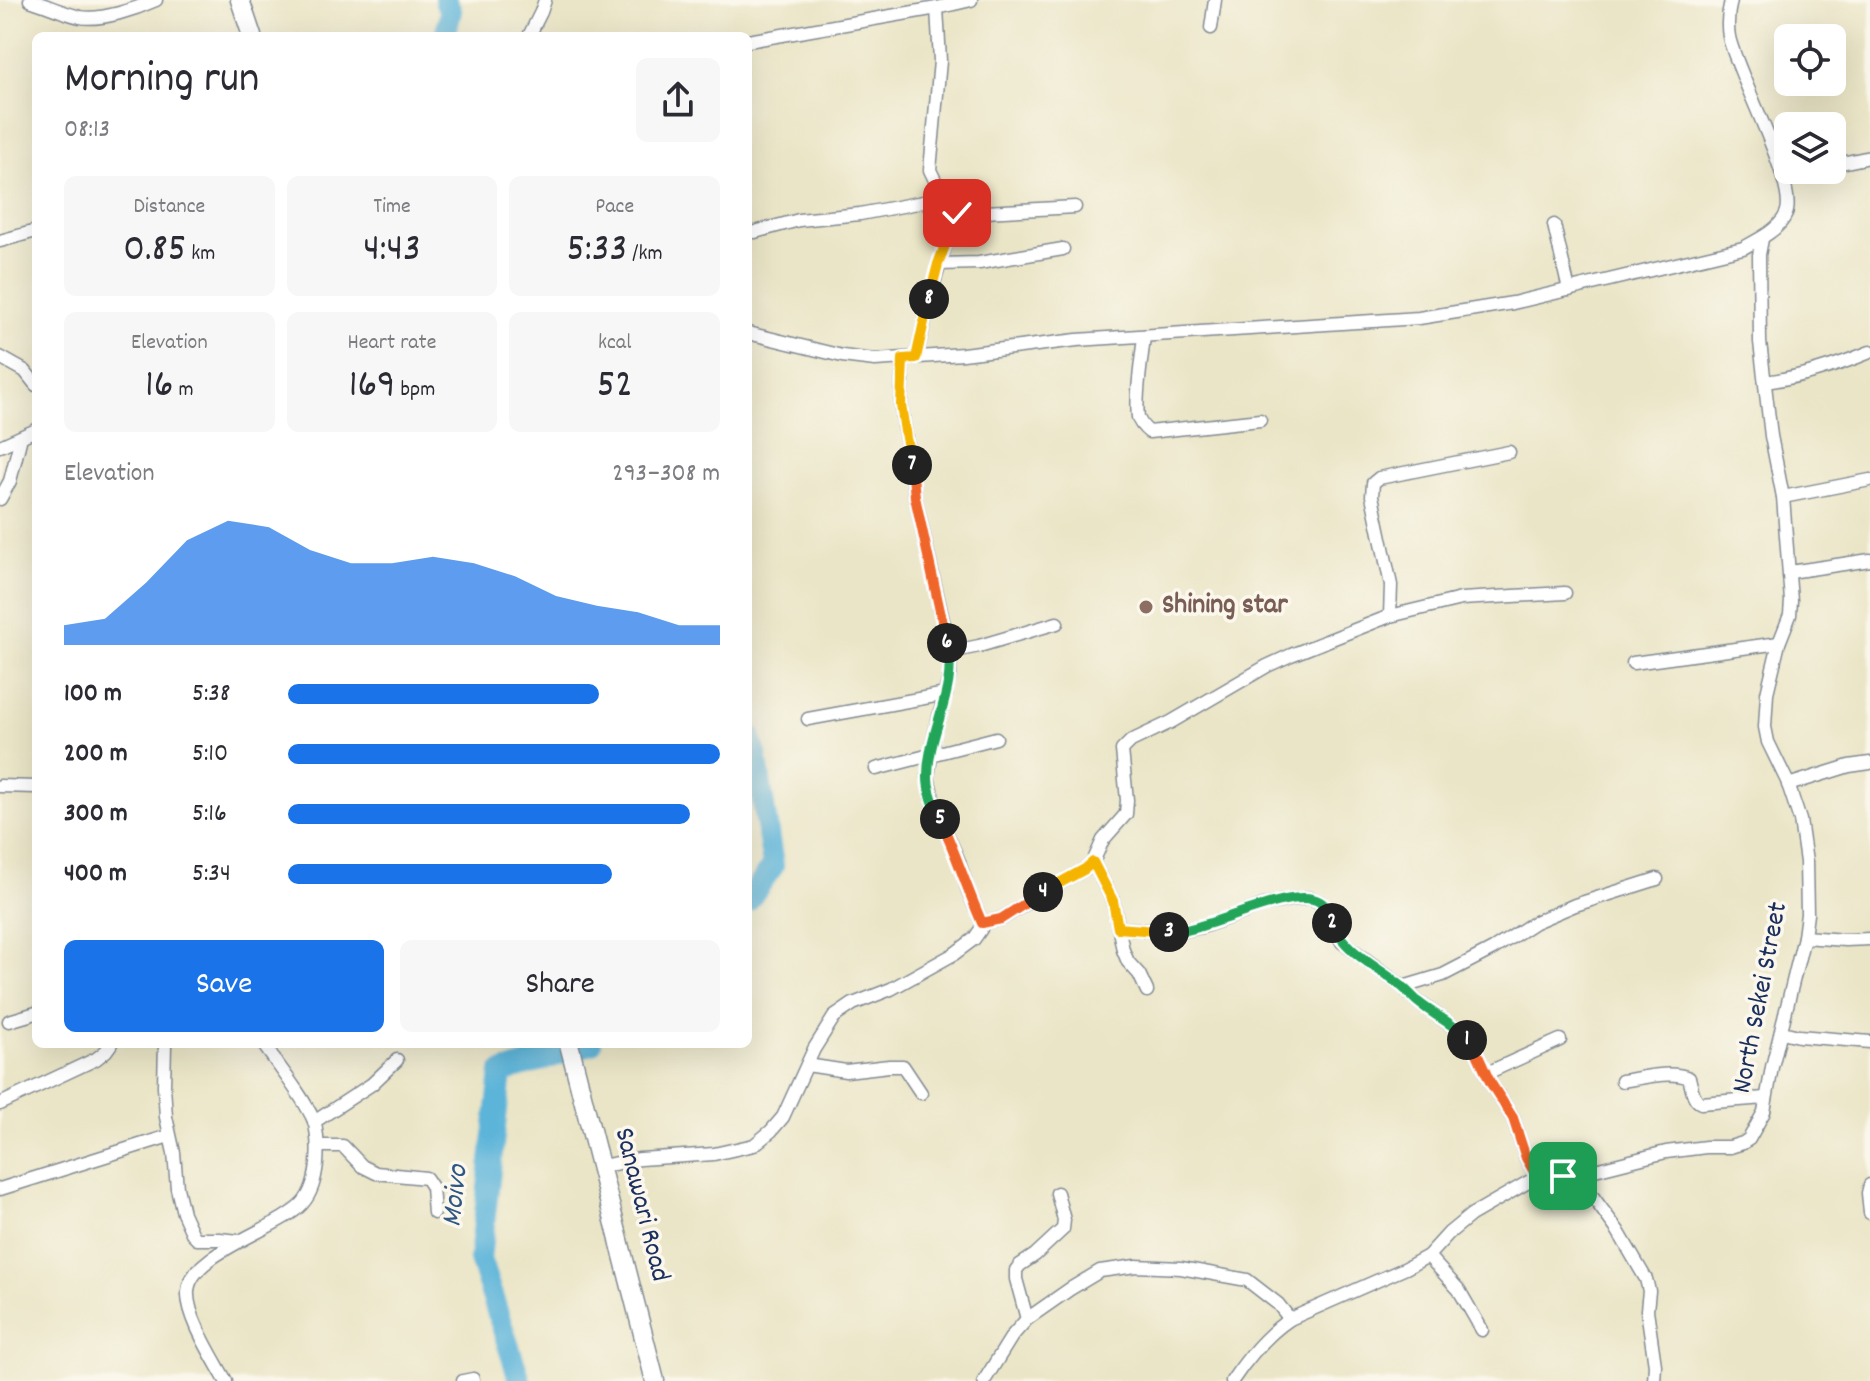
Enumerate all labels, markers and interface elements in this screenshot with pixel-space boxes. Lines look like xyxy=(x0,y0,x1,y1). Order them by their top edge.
map controls xyxy=(1774,24,1846,184)
button: locate xyxy=(1774,24,1846,96)
text: Morning run xyxy=(64,50,259,113)
button: share xyxy=(636,58,720,142)
text: 08:13 xyxy=(64,112,110,149)
button: layers xyxy=(1774,112,1846,184)
pin xyxy=(923,179,991,247)
icon: check xyxy=(935,191,979,235)
text: Distance xyxy=(133,192,205,223)
text: Time xyxy=(373,192,411,223)
text: Pace xyxy=(595,192,634,223)
text: 0.85 xyxy=(123,223,186,280)
text: 4:43 xyxy=(363,223,421,280)
text: 5:33 xyxy=(567,223,627,280)
text: km xyxy=(186,239,215,270)
text: /km xyxy=(627,239,663,270)
pin: 8 xyxy=(909,279,949,319)
text: 8 xyxy=(925,283,933,314)
text: Elevation xyxy=(131,328,208,359)
text: Heart rate xyxy=(348,328,436,359)
text: kcal xyxy=(598,328,631,359)
text: 16 xyxy=(145,359,173,416)
text: 169 xyxy=(349,359,395,416)
text: 52 xyxy=(597,359,633,416)
text: m xyxy=(173,375,194,406)
text: bpm xyxy=(395,375,435,406)
pin: 7 xyxy=(892,445,932,485)
text: 7 xyxy=(908,449,916,480)
text: Elevation xyxy=(64,456,154,493)
text: 293–308 m xyxy=(612,456,720,493)
place label: Shining star xyxy=(1162,587,1288,627)
marker: Shining star xyxy=(1137,598,1155,616)
pin: 6 xyxy=(927,623,967,663)
text: 6 xyxy=(942,627,952,658)
text: 100 m xyxy=(64,676,122,713)
text: 5:38 xyxy=(192,676,230,713)
text: 200 m xyxy=(64,736,128,773)
text: 5:10 xyxy=(192,736,228,773)
text: 300 m xyxy=(64,796,128,833)
text: 5:16 xyxy=(192,796,227,833)
pin: 5 xyxy=(920,799,960,839)
text: 5 xyxy=(935,803,945,834)
text: 400 m xyxy=(64,856,127,893)
text: 5:34 xyxy=(192,856,231,893)
pin: 4 xyxy=(1023,872,1063,912)
text: 4 xyxy=(1038,876,1048,907)
street label: North Sekei Street xyxy=(1724,899,1800,1097)
pin: 2 xyxy=(1312,903,1352,943)
text: 2 xyxy=(1327,907,1337,938)
pin: 3 xyxy=(1149,912,1189,952)
text: 3 xyxy=(1164,916,1174,947)
button: Save xyxy=(64,940,384,1032)
button: Share xyxy=(400,940,720,1032)
pin: 1 xyxy=(1447,1020,1487,1060)
text: 1 xyxy=(1465,1024,1469,1055)
street label: Sanawari Road xyxy=(602,1124,678,1286)
pin xyxy=(1529,1142,1597,1210)
icon: arrive xyxy=(1541,1154,1585,1198)
water label: Moivo xyxy=(432,1161,482,1229)

